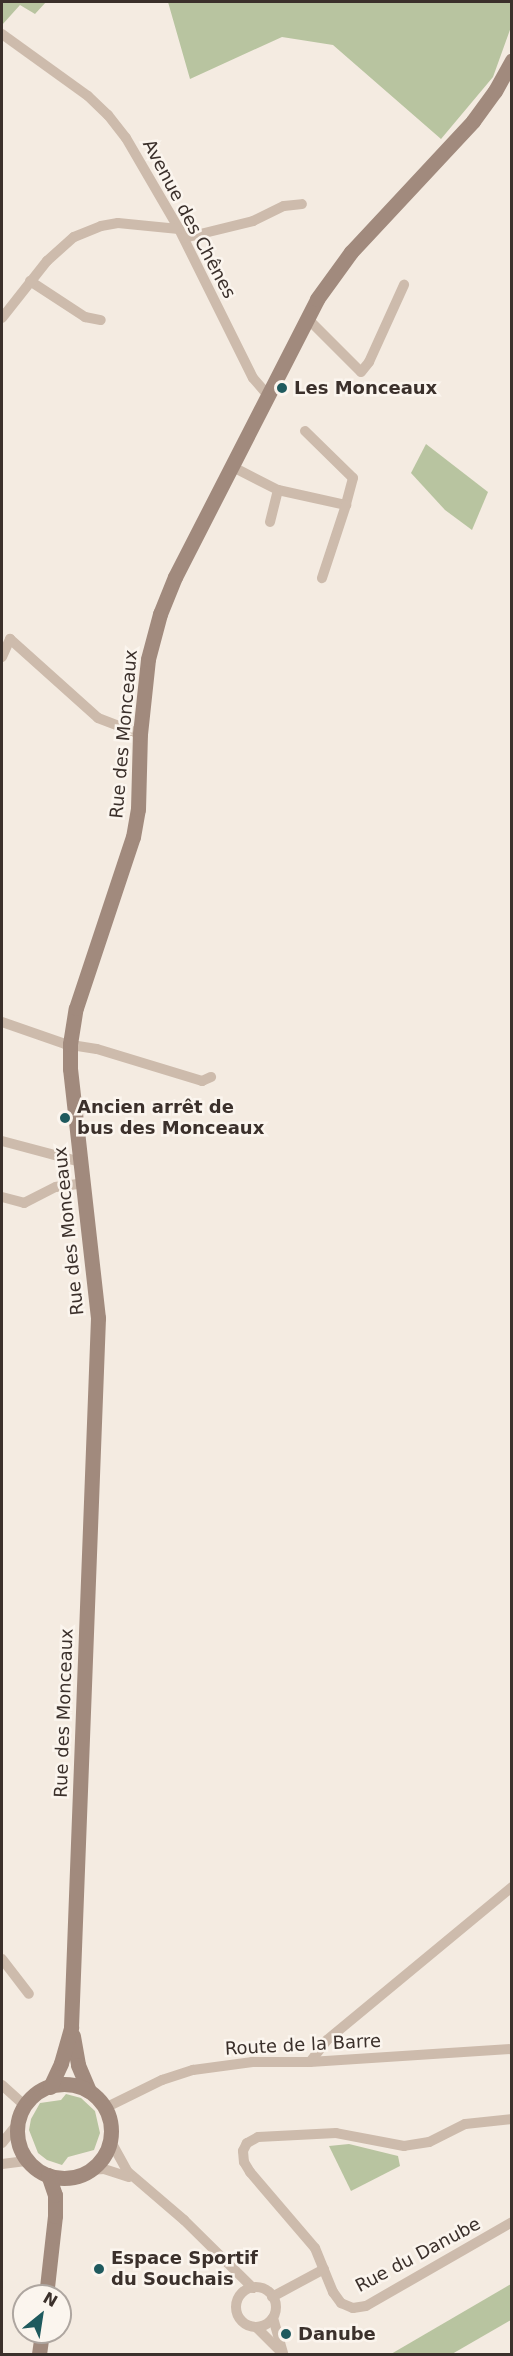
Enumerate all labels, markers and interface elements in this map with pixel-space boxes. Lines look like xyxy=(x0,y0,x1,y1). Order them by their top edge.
street label: Avenue des Chênes xyxy=(138,136,240,302)
place label: Les Monceaux xyxy=(294,377,437,399)
marker: Les Monceaux xyxy=(275,381,289,395)
street label: Rue des Monceaux xyxy=(106,649,142,819)
place label: Ancien arrêt de bus des Monceaux xyxy=(77,1097,264,1140)
marker: Ancien arrêt de bus des Monceaux xyxy=(58,1111,72,1125)
street label: Rue des Monceaux xyxy=(49,1146,89,1316)
street label: Rue des Monceaux xyxy=(50,1628,78,1798)
street label: Route de la Barre xyxy=(224,2030,382,2060)
street label: Rue du Danube xyxy=(352,2213,484,2297)
place label: Espace Sportif du Souchais xyxy=(111,2248,258,2290)
marker: Espace Sportif du Souchais xyxy=(92,2262,106,2276)
north arrow xyxy=(12,2284,72,2344)
text: N xyxy=(40,2288,61,2311)
place label: Danube xyxy=(298,2323,376,2345)
marker: Danube xyxy=(279,2327,293,2341)

